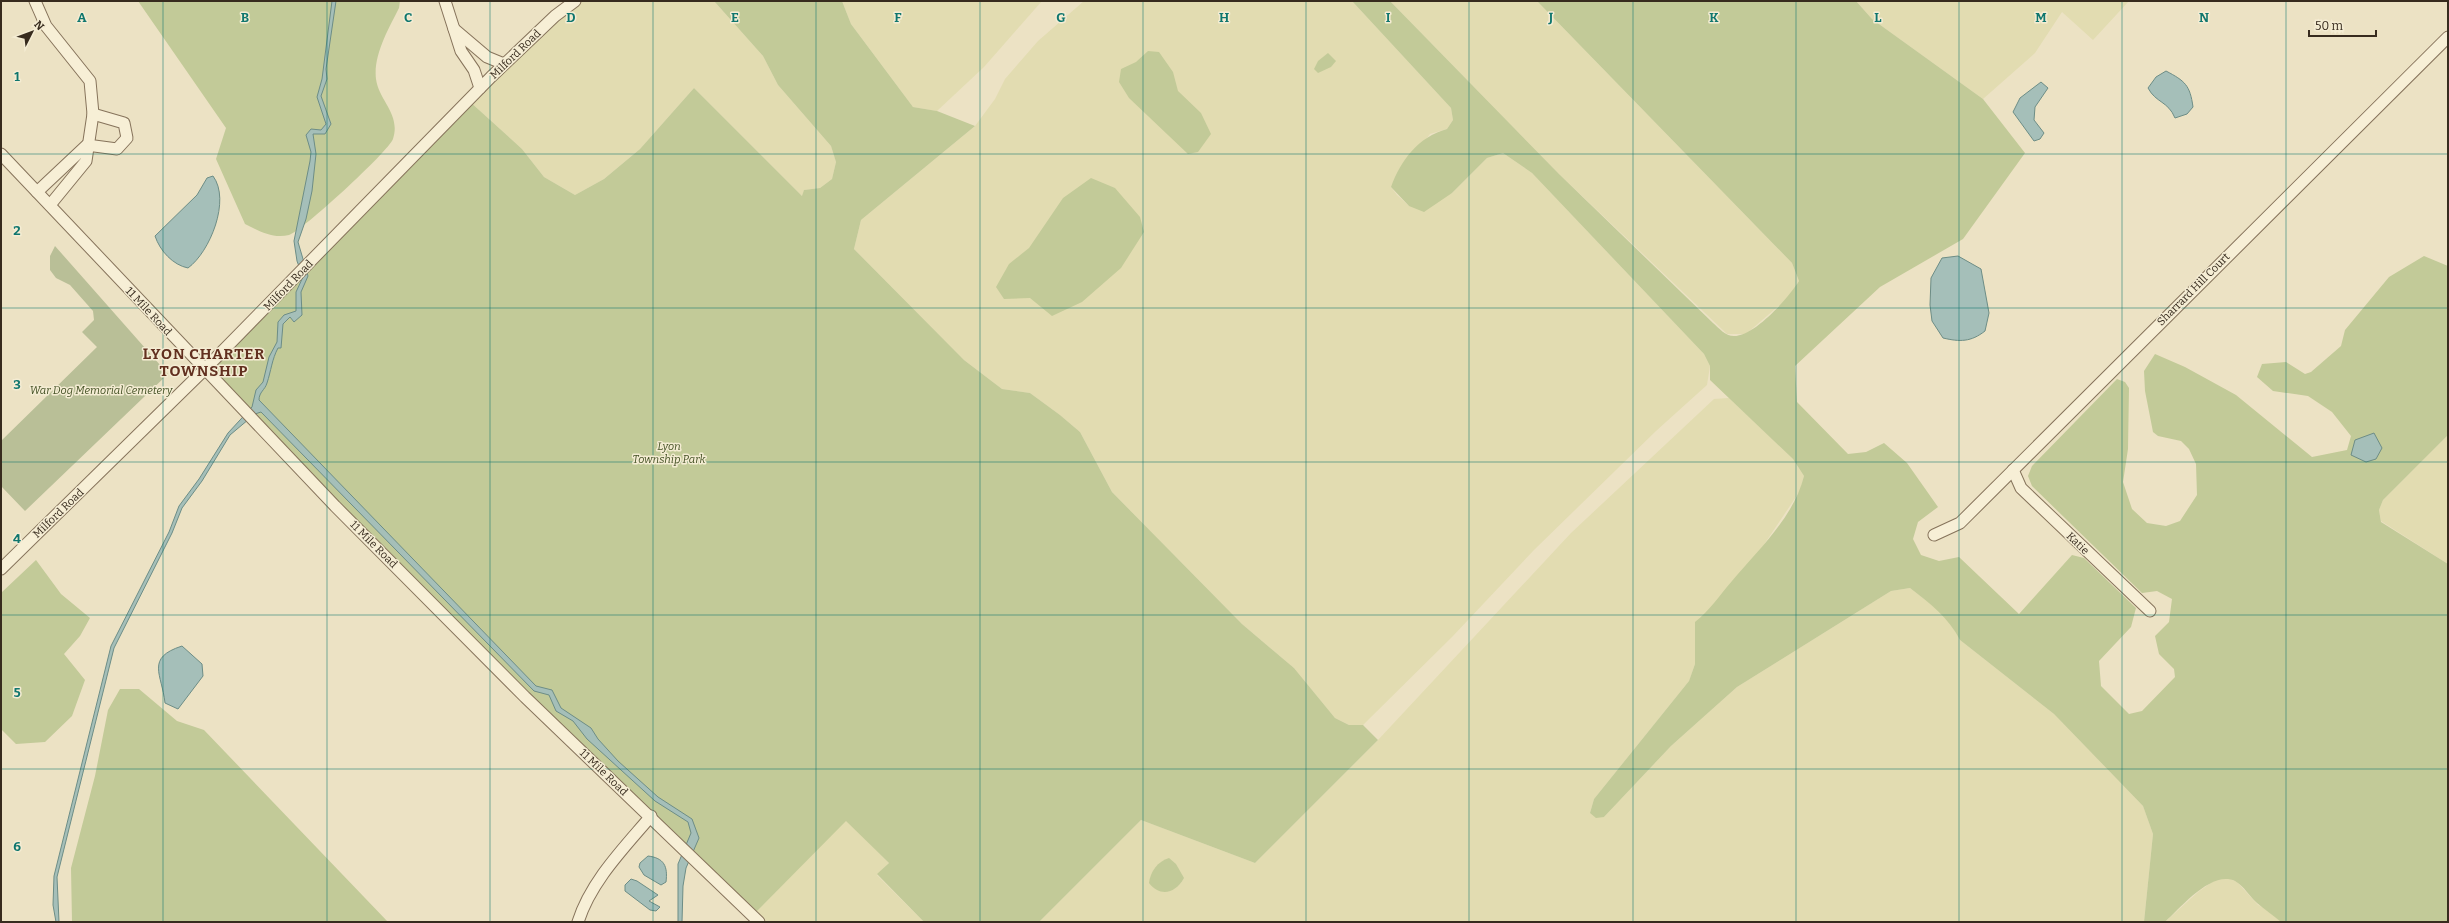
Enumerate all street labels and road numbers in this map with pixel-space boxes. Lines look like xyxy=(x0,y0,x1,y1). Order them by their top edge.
street label: Milford Road xyxy=(487,27,544,82)
street label: Sharrard Hill Court xyxy=(2154,250,2232,328)
street label: Milford Road xyxy=(261,257,316,313)
street label: 11 Mile Road xyxy=(123,284,175,339)
street label: Milford Road xyxy=(30,486,87,541)
street label: 11 Mile Road xyxy=(347,518,400,571)
street label: Katie xyxy=(2064,529,2092,557)
street label: 11 Mile Road xyxy=(577,746,631,799)

